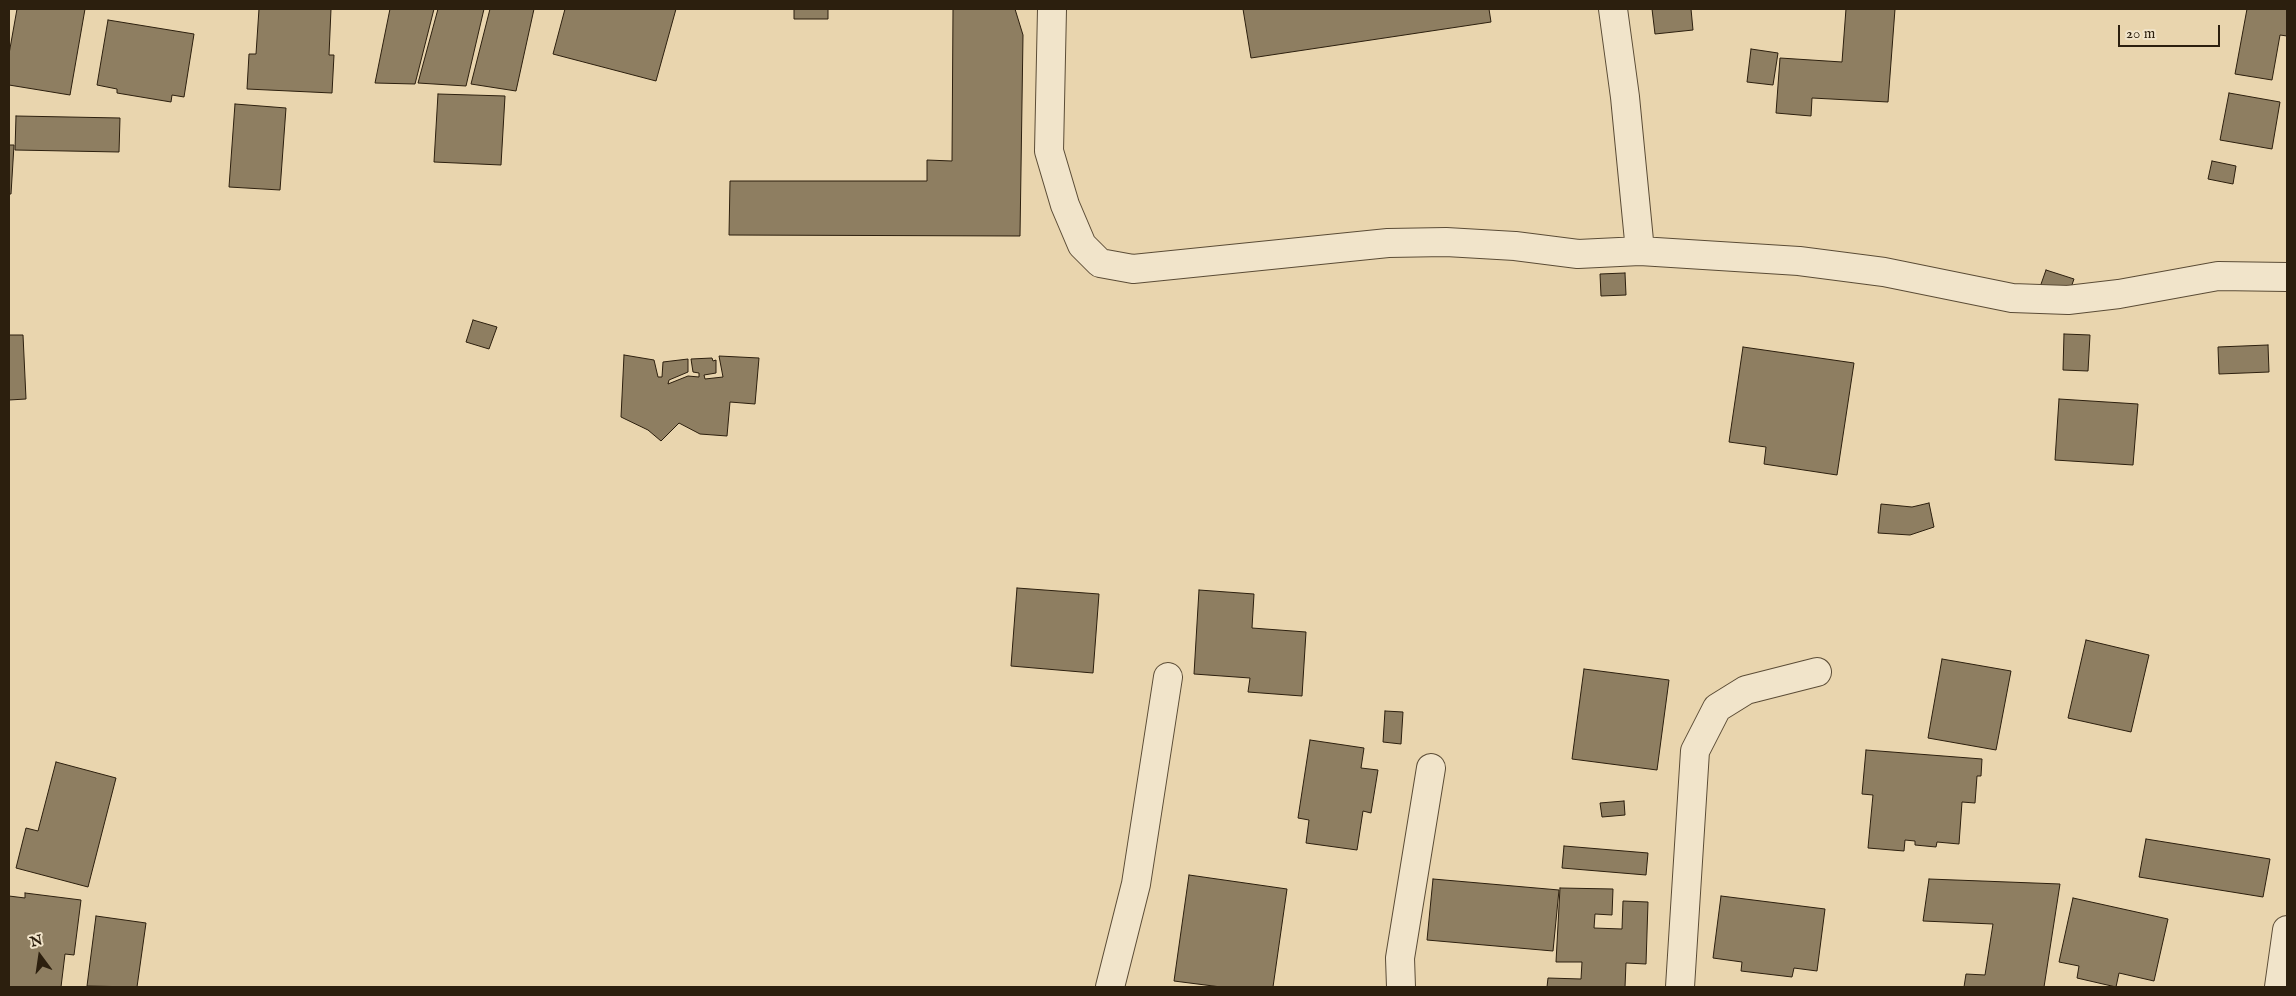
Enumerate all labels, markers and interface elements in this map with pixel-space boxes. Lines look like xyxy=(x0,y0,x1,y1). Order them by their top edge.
scale bar xyxy=(2121,15,2224,47)
text: 20 m xyxy=(2126,24,2155,43)
north arrow xyxy=(15,931,65,981)
text: N xyxy=(28,931,44,952)

